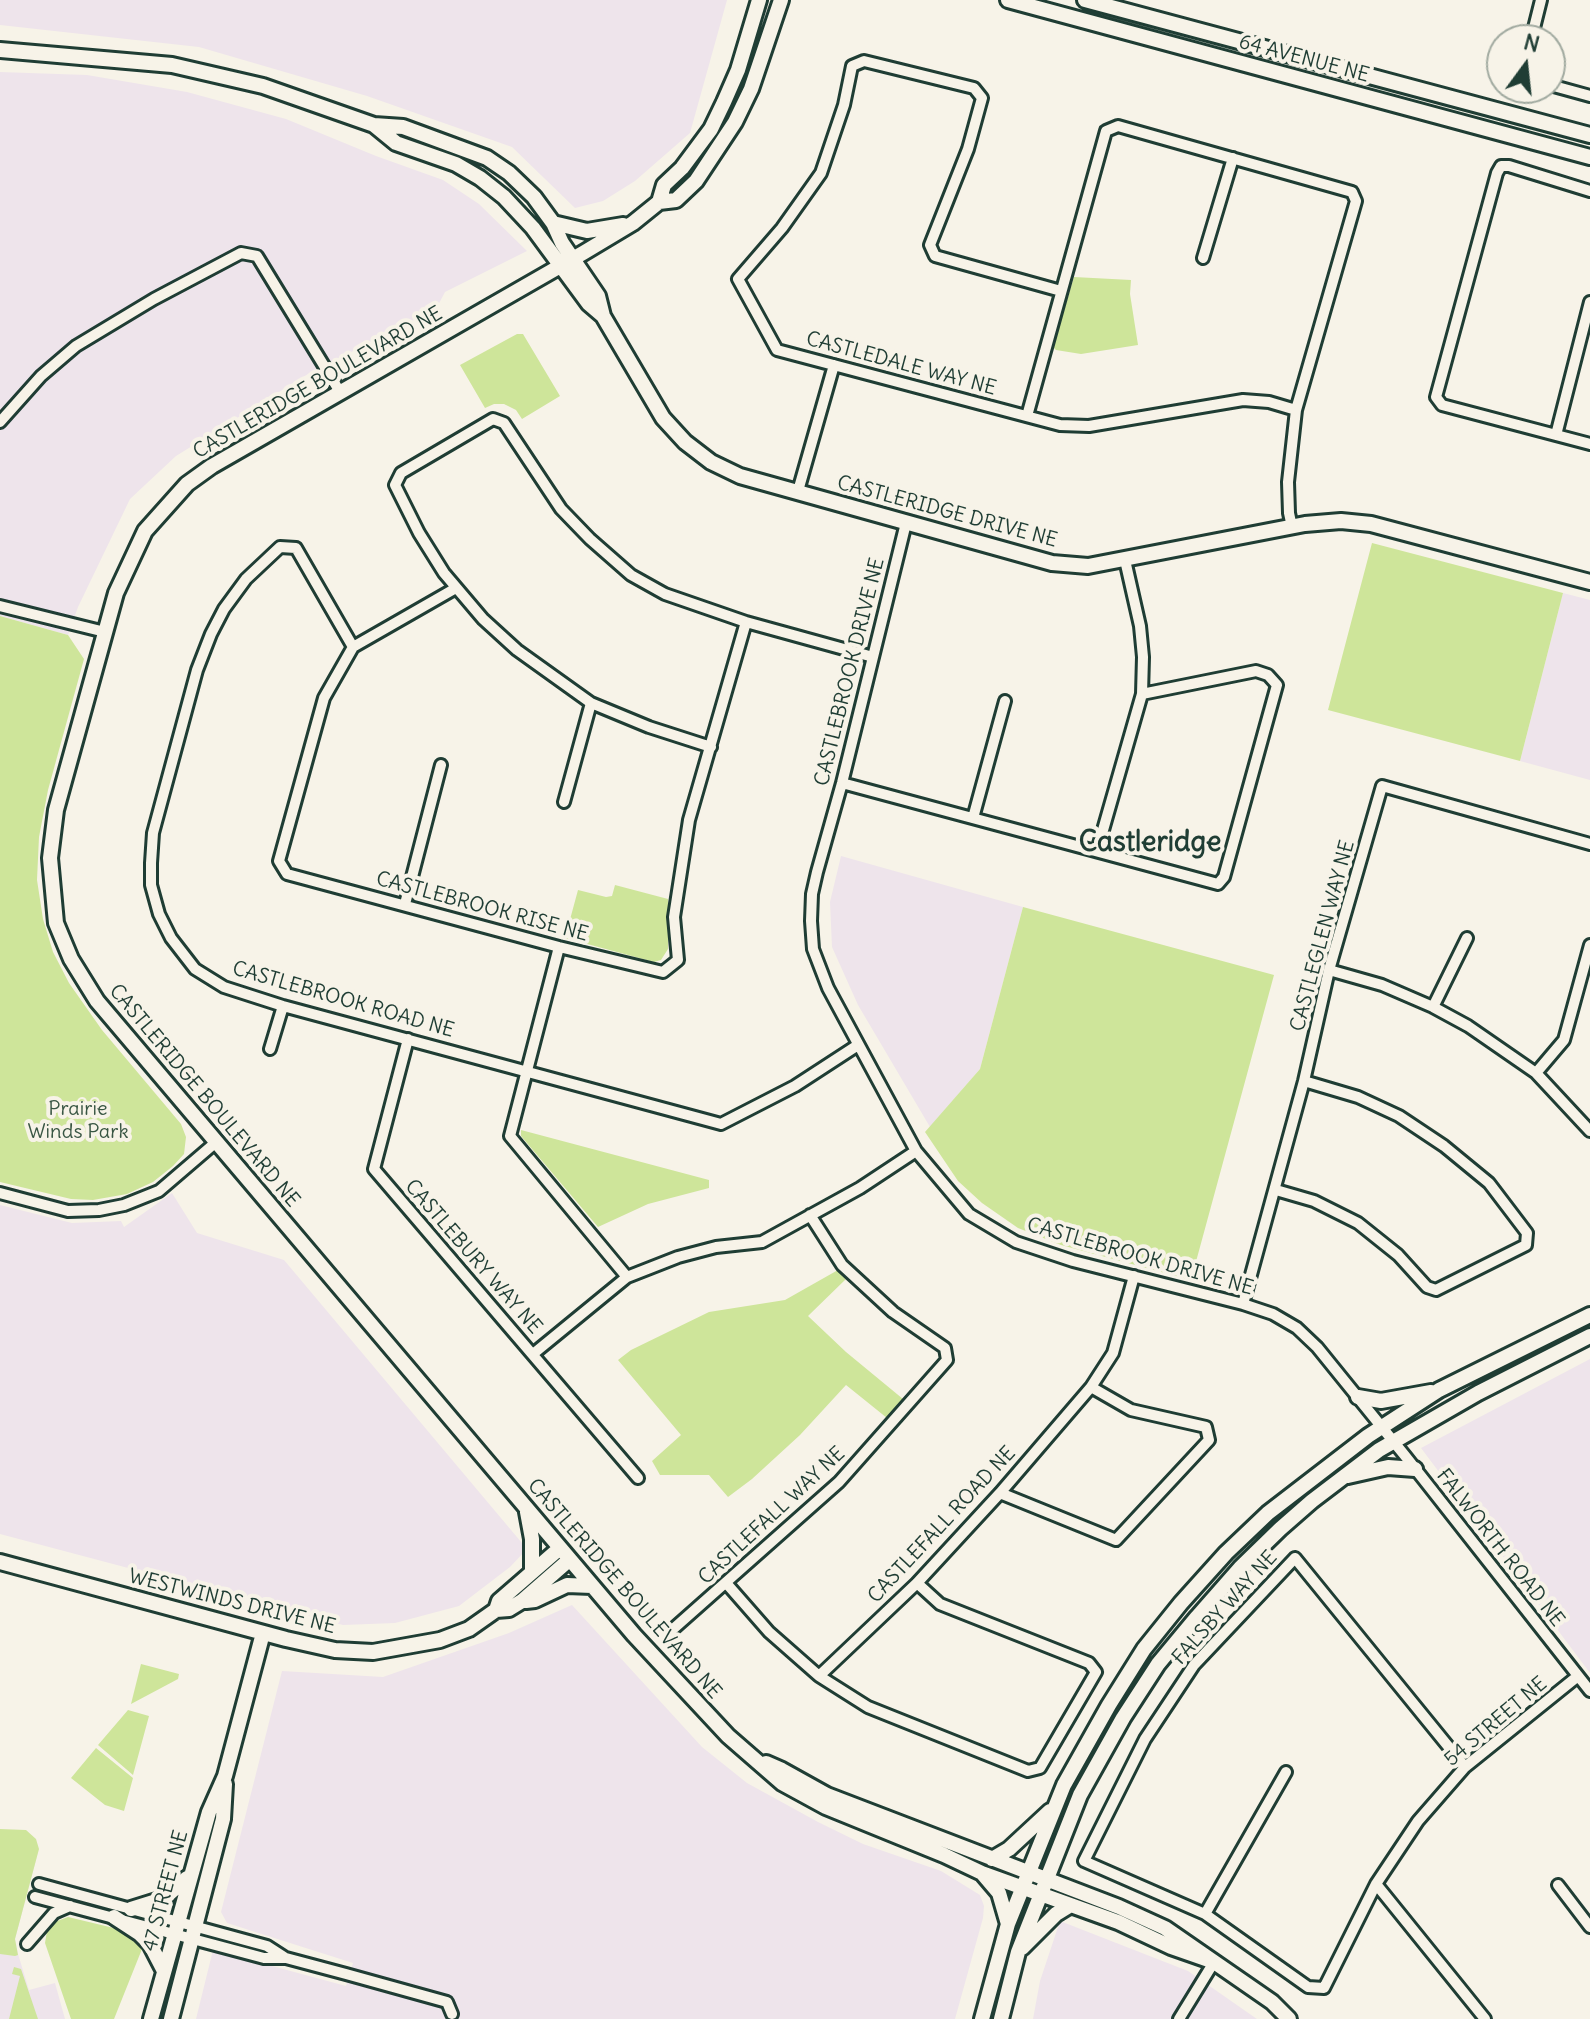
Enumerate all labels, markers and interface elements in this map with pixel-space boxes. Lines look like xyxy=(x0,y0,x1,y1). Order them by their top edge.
north arrow xyxy=(1486,24,1566,104)
text: N xyxy=(1521,27,1543,58)
street label: 64 AVENUE NE xyxy=(1236,30,1372,88)
street label: CASTLERIDGE BOULEVARD NE xyxy=(189,302,447,464)
street label: CASTLEDALE WAY NE xyxy=(803,327,999,401)
street label: CASTLERIDGE DRIVE NE xyxy=(834,471,1060,553)
street label: CASTLEBROOK DRIVE NE xyxy=(810,555,890,789)
district label: Castleridge xyxy=(1079,826,1221,860)
street label: CASTLEGLEN WAY NE xyxy=(1286,838,1360,1034)
street label: CASTLEBROOK RISE NE xyxy=(373,867,591,947)
street label: CASTLEBROOK ROAD NE xyxy=(229,957,457,1043)
street label: CASTLERIDGE BOULEVARD NE xyxy=(104,980,304,1212)
park label: Prairie Winds Park xyxy=(27,1097,129,1144)
street label: CASTLEBURY WAY NE xyxy=(399,1175,547,1339)
street label: CASTLEBROOK DRIVE NE xyxy=(1024,1213,1256,1301)
street label: CASTLEFALL WAY NE xyxy=(694,1442,850,1590)
street label: CASTLEFALL ROAD NE xyxy=(863,1442,1021,1608)
street label: FALWORTH ROAD NE xyxy=(1431,1464,1569,1632)
street label: CASTLERIDGE BOULEVARD NE xyxy=(522,1474,726,1704)
street label: FALSBY WAY NE xyxy=(1168,1546,1282,1670)
street label: WESTWINDS DRIVE NE xyxy=(126,1565,338,1639)
street label: 54 STREET NE xyxy=(1440,1672,1552,1772)
street label: 47 STREET NE xyxy=(138,1828,194,1954)

